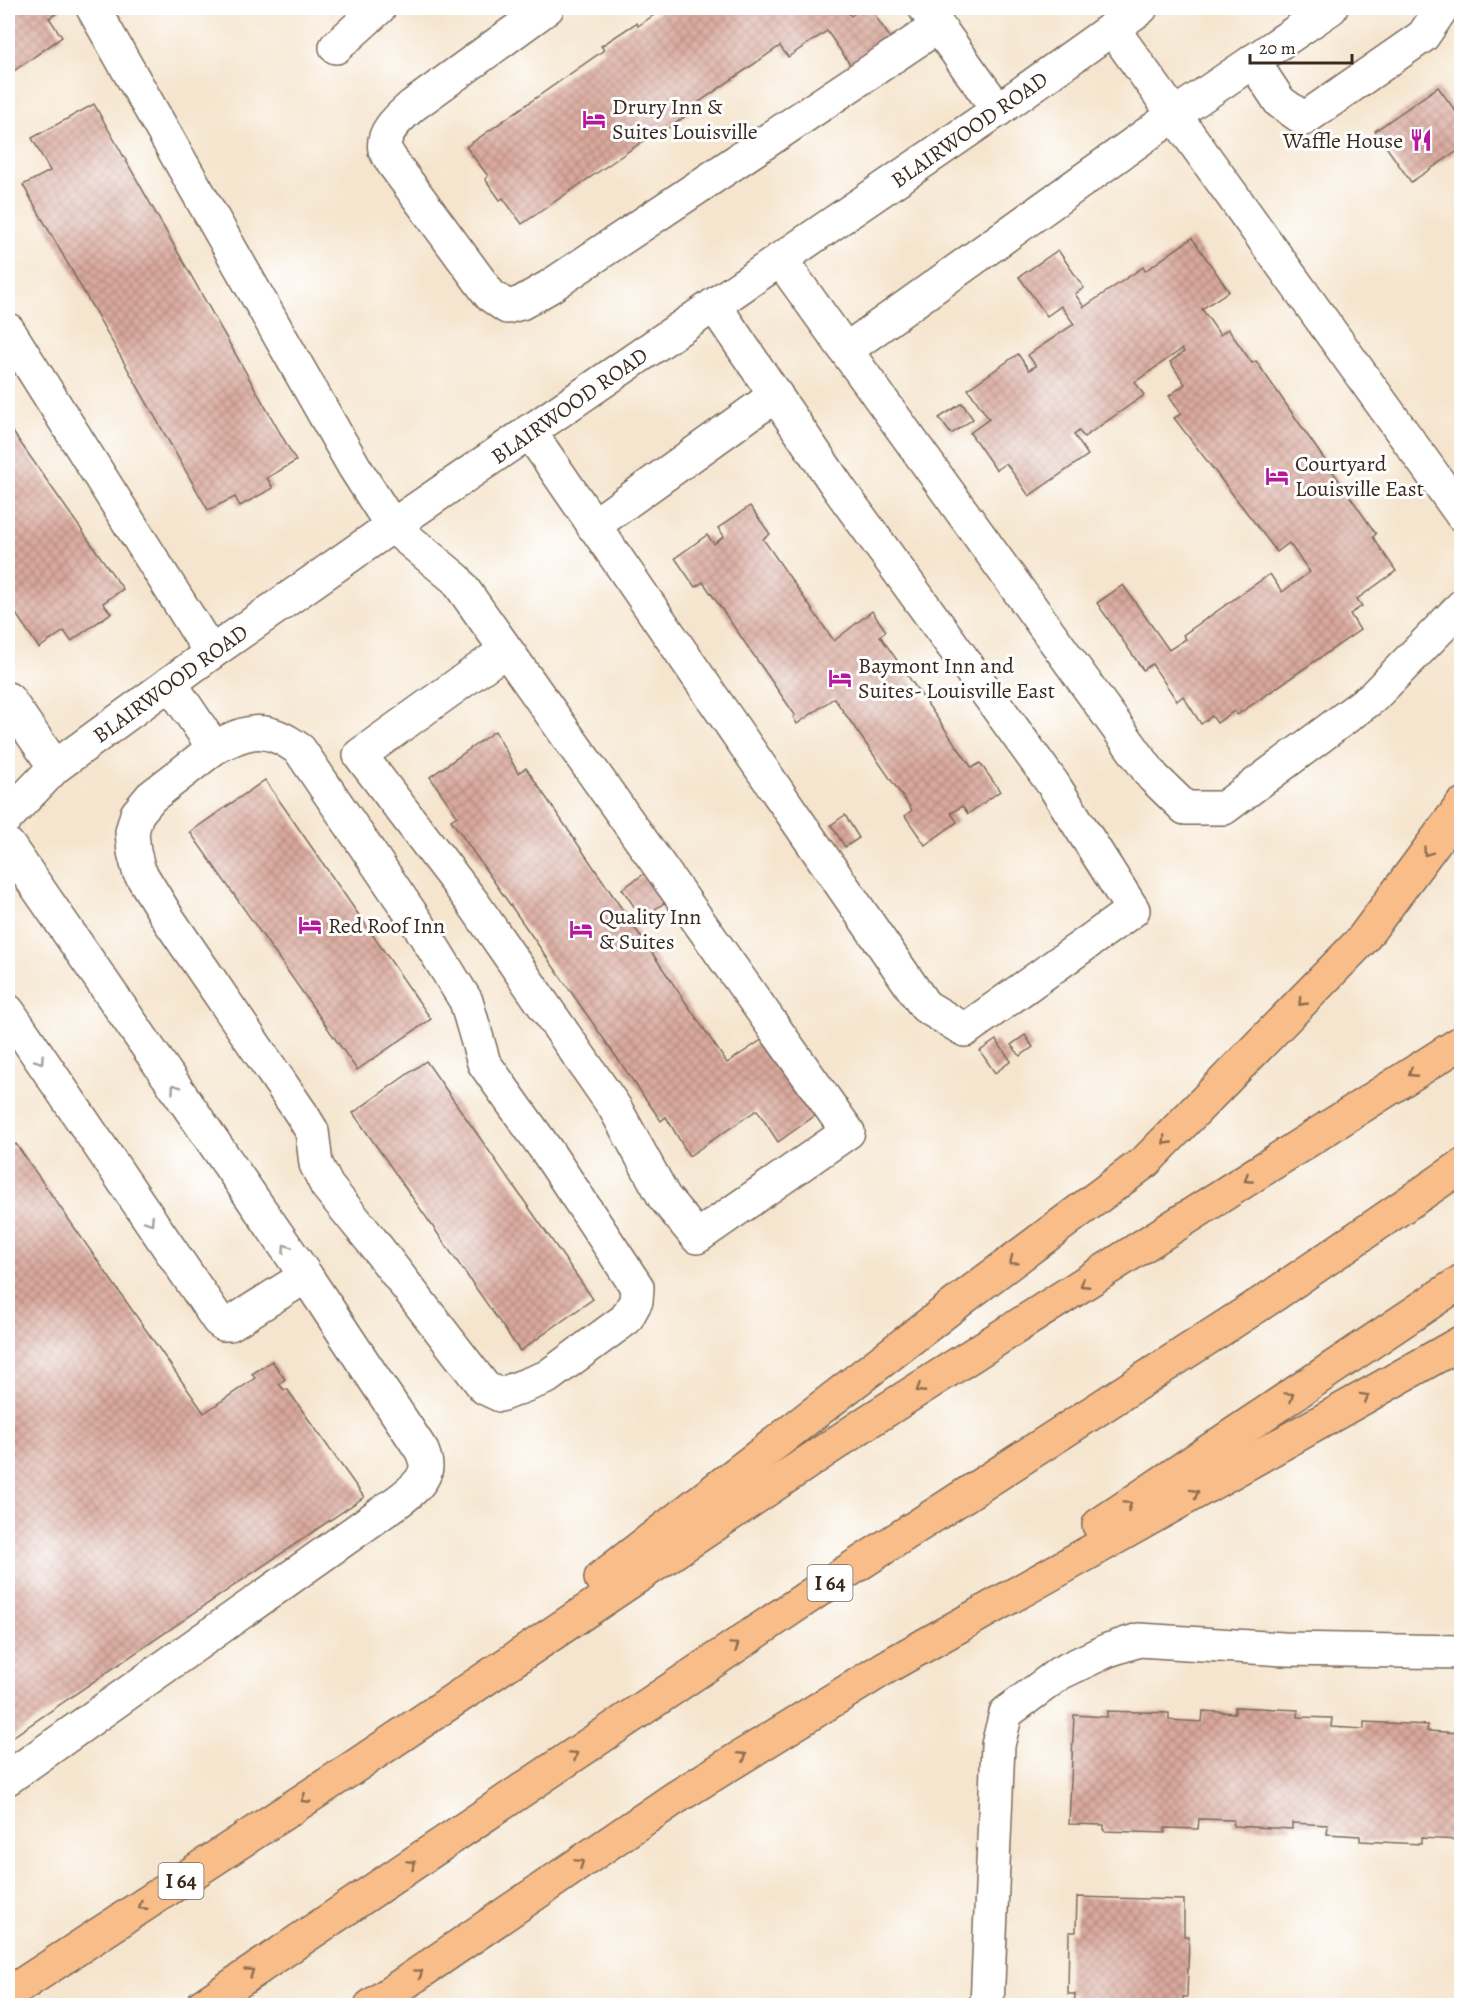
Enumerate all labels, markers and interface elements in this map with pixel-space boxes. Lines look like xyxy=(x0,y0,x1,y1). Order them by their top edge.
scale bar xyxy=(1250,27,1352,65)
text: 20 m xyxy=(1259,36,1296,60)
street label: BLAIRWOOD ROAD xyxy=(885,64,1054,195)
place label: Drury Inn & Suites Louisville xyxy=(612,92,758,147)
hotel icon: Drury Inn & Suites Louisville xyxy=(581,106,607,132)
place label: Waffle House xyxy=(1282,126,1403,156)
restaurant icon: Waffle House xyxy=(1408,127,1434,153)
street label: BLAIRWOOD ROAD xyxy=(485,340,654,471)
place label: Courtyard Louisville East xyxy=(1295,449,1424,504)
hotel icon: Courtyard Louisville East xyxy=(1264,463,1290,489)
street label: BLAIRWOOD ROAD xyxy=(87,617,254,750)
place label: Baymont Inn and Suites- Louisville East xyxy=(858,651,1055,706)
hotel icon: Baymont Inn and Suites- Louisville East xyxy=(827,665,853,691)
one-way arrow xyxy=(1423,846,1434,857)
place label: Quality Inn & Suites xyxy=(599,902,701,957)
place label: Red Roof Inn xyxy=(328,911,445,941)
hotel icon: Red Roof Inn xyxy=(297,912,323,938)
hotel icon: Quality Inn & Suites xyxy=(568,916,594,942)
one-way arrow xyxy=(1298,995,1309,1005)
one-way arrow xyxy=(33,1053,44,1064)
one-way arrow xyxy=(1408,1066,1418,1078)
one-way arrow xyxy=(171,1083,182,1094)
one-way arrow xyxy=(1162,1134,1173,1145)
one-way arrow xyxy=(1244,1172,1255,1183)
one-way arrow xyxy=(143,1215,154,1226)
one-way arrow xyxy=(282,1244,293,1255)
one-way arrow xyxy=(1008,1254,1019,1265)
one-way arrow xyxy=(1080,1277,1091,1288)
one-way arrow xyxy=(916,1382,927,1393)
one-way arrow xyxy=(1283,1392,1294,1403)
one-way arrow xyxy=(1358,1393,1369,1404)
one-way arrow xyxy=(1189,1489,1199,1500)
one-way arrow xyxy=(1122,1501,1133,1512)
road number: I 64 xyxy=(808,1565,852,1601)
one-way arrow xyxy=(729,1642,740,1653)
one-way arrow xyxy=(567,1751,578,1762)
one-way arrow xyxy=(737,1751,747,1763)
one-way arrow xyxy=(301,1792,312,1803)
one-way arrow xyxy=(573,1859,584,1870)
one-way arrow xyxy=(405,1860,416,1871)
road number: I 64 xyxy=(158,1863,204,1899)
one-way arrow xyxy=(138,1899,149,1910)
one-way arrow xyxy=(244,1968,254,1980)
one-way arrow xyxy=(413,1968,423,1980)

